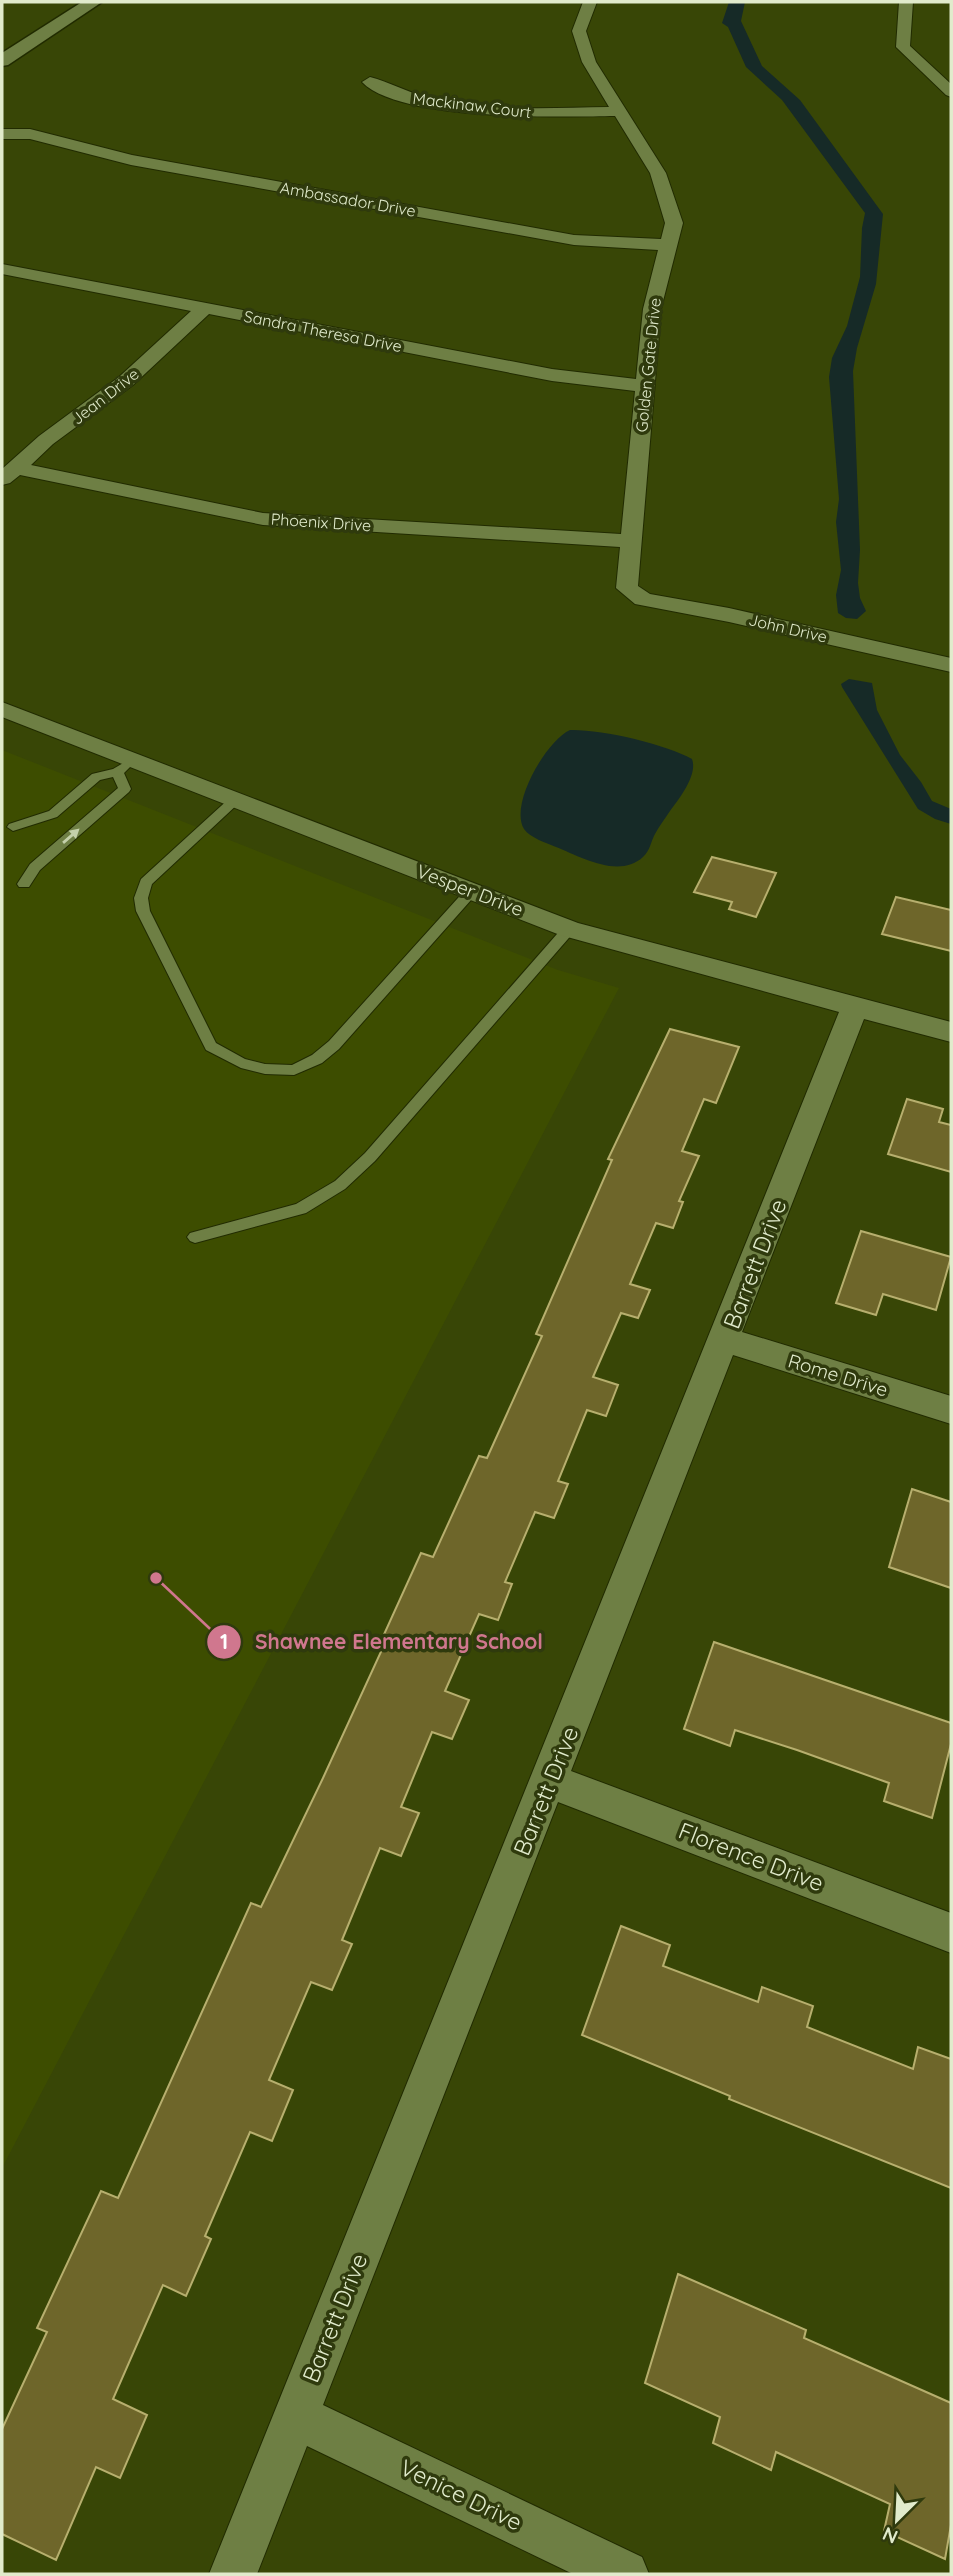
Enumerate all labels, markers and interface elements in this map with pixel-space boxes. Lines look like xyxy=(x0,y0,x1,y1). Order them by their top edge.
street label: Mackinaw Court xyxy=(412,88,532,122)
street label: Ambassador Drive xyxy=(279,177,417,221)
street label: Golden Gate Drive xyxy=(631,297,665,433)
street label: Sandra Theresa Drive xyxy=(242,306,404,356)
street label: Jean Drive xyxy=(67,363,143,429)
street label: Phoenix Drive xyxy=(270,509,372,535)
street label: John Drive xyxy=(747,609,829,647)
one-way arrow xyxy=(62,828,80,844)
street label: Vesper Drive xyxy=(413,859,527,921)
street label: Barrett Drive xyxy=(717,1195,793,1333)
street label: Rome Drive xyxy=(785,1348,891,1402)
callout: Shawnee Elementary School xyxy=(206,1621,557,1663)
text: 1 xyxy=(220,1628,228,1654)
text: Shawnee Elementary School xyxy=(255,1628,543,1654)
street label: Barrett Drive xyxy=(507,1722,585,1859)
street label: Florence Drive xyxy=(674,1816,828,1898)
street label: Barrett Drive xyxy=(296,2249,374,2386)
street label: Venice Drive xyxy=(395,2452,527,2537)
north arrow xyxy=(862,2485,932,2555)
text: N xyxy=(879,2522,901,2549)

